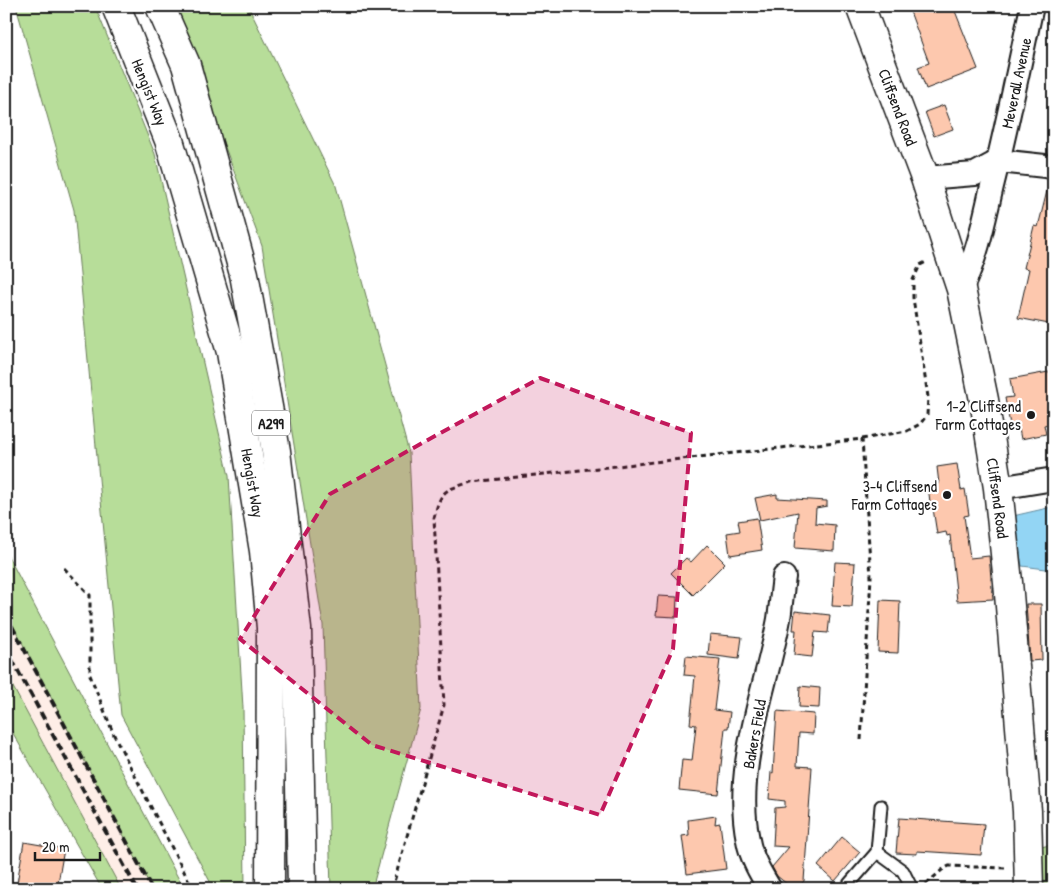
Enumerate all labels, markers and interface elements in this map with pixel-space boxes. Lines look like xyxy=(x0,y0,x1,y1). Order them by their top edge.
street label: Meverall Avenue xyxy=(996,35,1036,130)
street label: Hengist Way xyxy=(127,55,173,129)
street label: Cliffsend Road xyxy=(873,65,923,149)
place label: 1-2 Cliffsend Farm Cottages xyxy=(935,395,1021,435)
marker: 1-2 Cliffsend Farm Cottages xyxy=(1025,409,1037,421)
road number: A299 xyxy=(252,410,290,436)
street label: Hengist Way xyxy=(236,447,270,520)
street label: Cliffsend Road xyxy=(981,456,1015,540)
place label: 3-4 Cliffsend Farm Cottages xyxy=(851,475,937,515)
marker: 3-4 Cliffsend Farm Cottages xyxy=(941,489,953,501)
street label: Bakers Field xyxy=(737,698,771,770)
scale bar xyxy=(35,830,100,862)
text: 20 m xyxy=(42,836,69,857)

